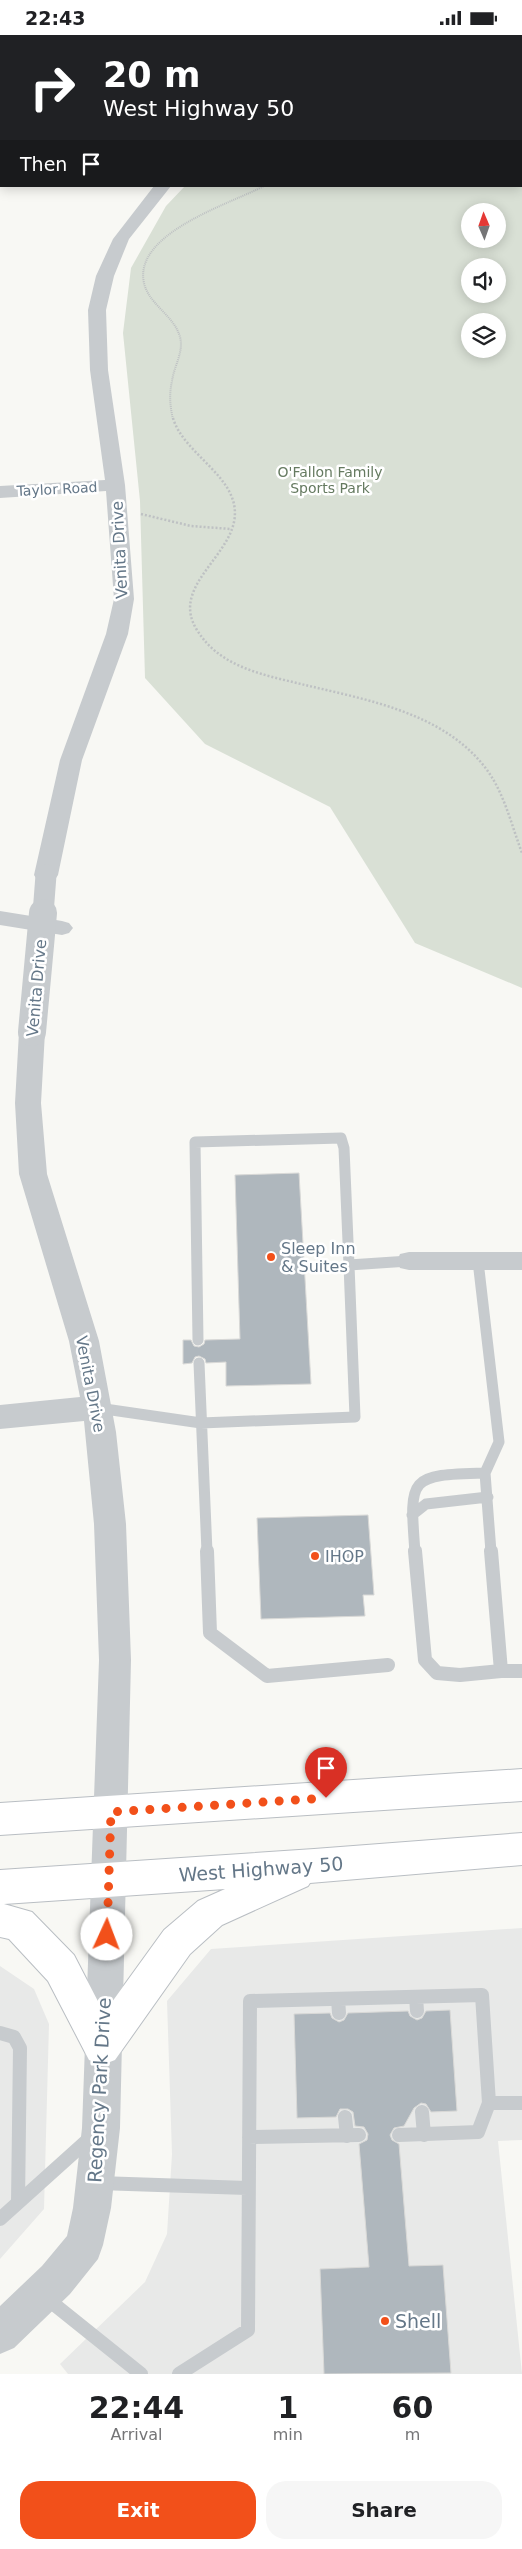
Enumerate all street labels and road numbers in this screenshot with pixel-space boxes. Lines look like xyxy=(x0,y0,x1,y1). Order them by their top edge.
street label: Taylor Road xyxy=(15,479,98,499)
street label: Venita Drive xyxy=(107,501,132,599)
street label: Venita Drive xyxy=(23,938,50,1038)
street label: Venita Drive xyxy=(72,1334,109,1434)
street label: West Highway 50 xyxy=(178,1852,344,1886)
street label: Regency Park Drive xyxy=(83,1997,115,2183)

